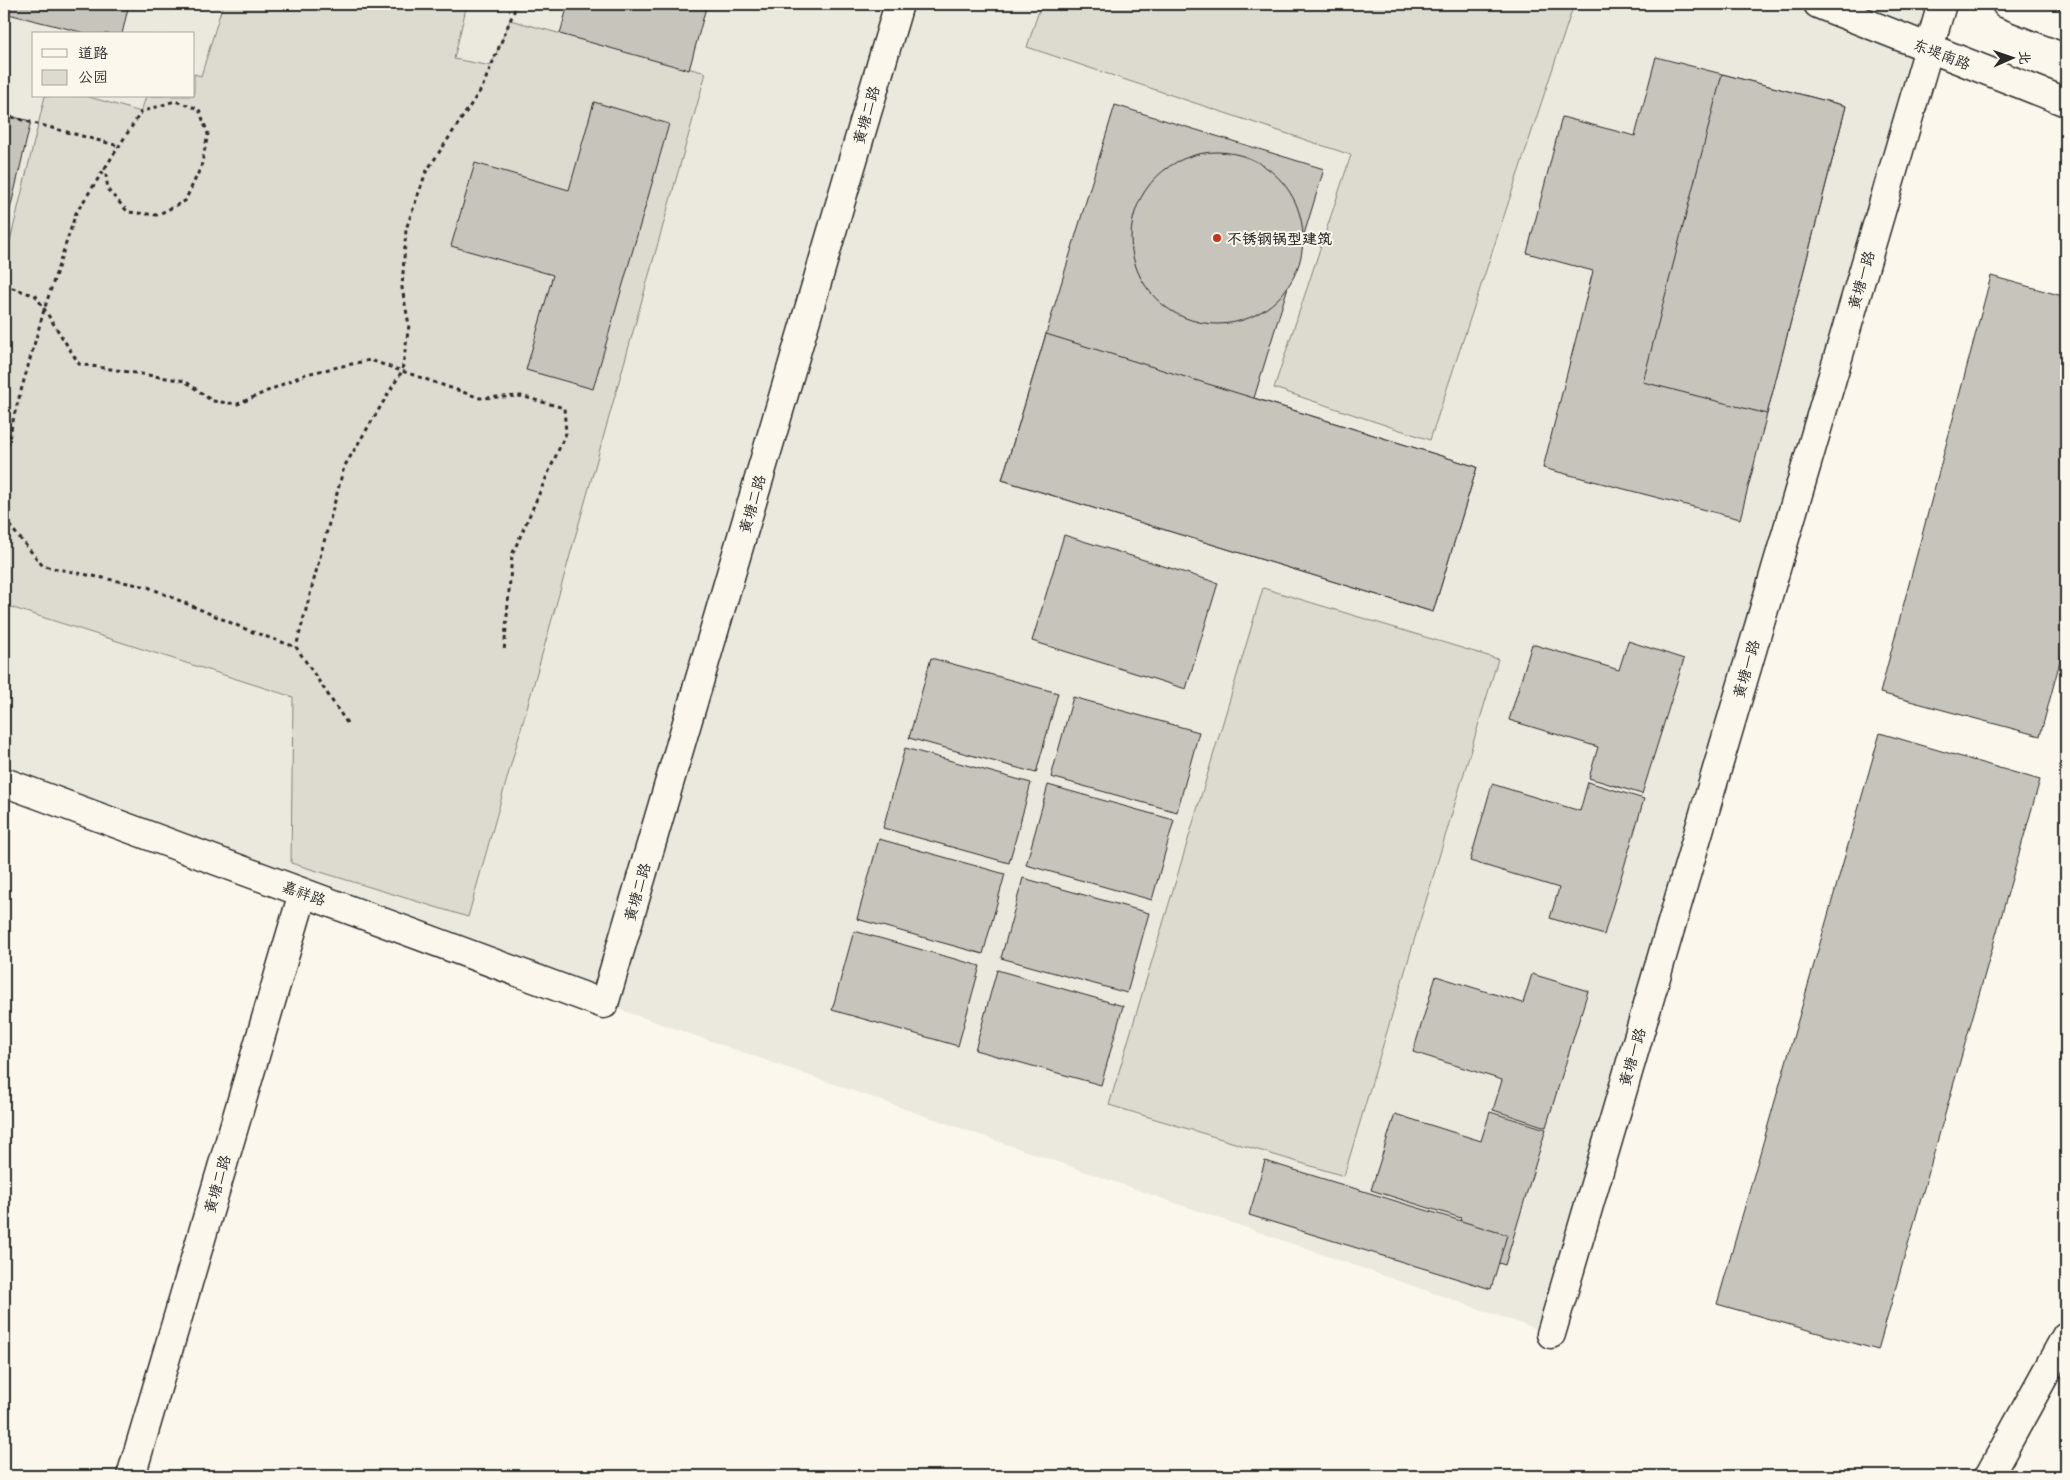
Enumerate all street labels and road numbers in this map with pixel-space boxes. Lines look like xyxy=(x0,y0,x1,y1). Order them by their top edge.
street label: 东堤南路 xyxy=(1911,34,1973,74)
street label: 黄塘二路 xyxy=(849,84,883,146)
street label: 黄塘一路 xyxy=(1844,249,1878,311)
street label: 黄塘二路 xyxy=(735,473,769,535)
street label: 黄塘一路 xyxy=(1729,638,1763,700)
street label: 黄塘二路 xyxy=(620,861,654,923)
street label: 嘉祥路 xyxy=(280,876,328,910)
street label: 黄塘一路 xyxy=(1615,1026,1649,1088)
street label: 黄塘二路 xyxy=(200,1153,234,1215)

